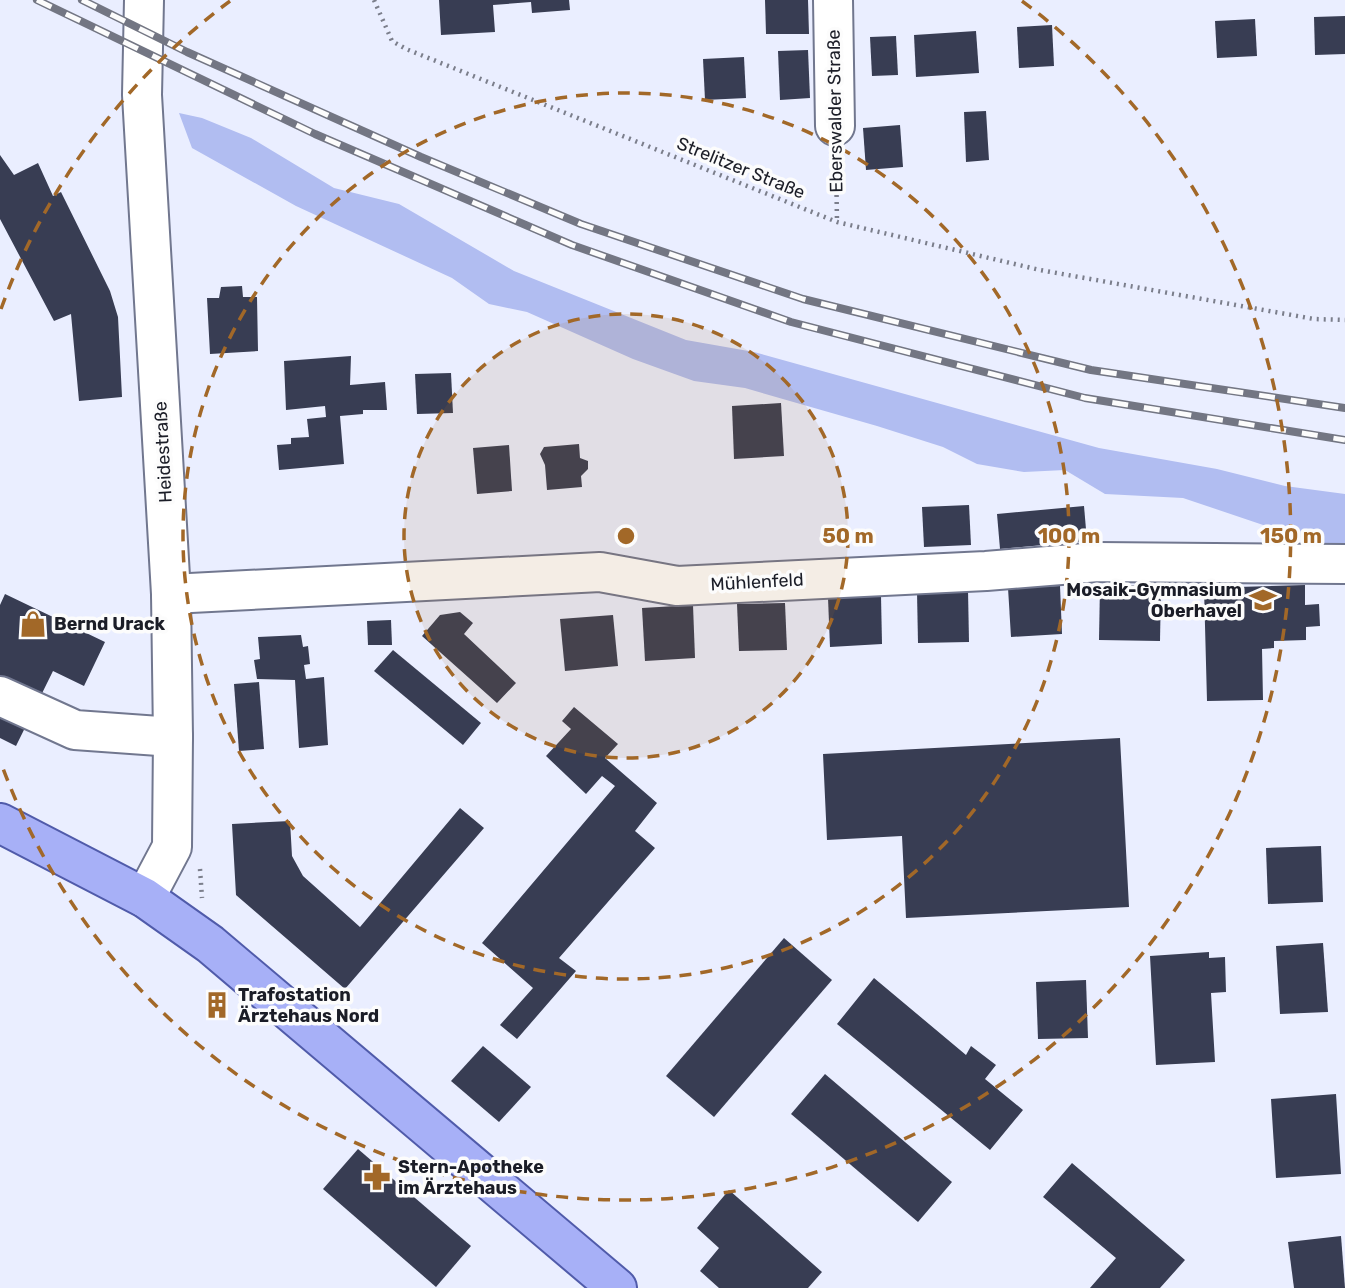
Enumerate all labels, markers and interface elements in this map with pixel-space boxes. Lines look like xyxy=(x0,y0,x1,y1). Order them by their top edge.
street label: Eberswalder Straße xyxy=(823,29,847,193)
street label: Strelitzer Straße xyxy=(674,132,808,204)
street label: Heidestraße xyxy=(149,401,177,503)
text: 50 m xyxy=(822,523,874,548)
text: 100 m xyxy=(1038,523,1100,548)
text: 150 m xyxy=(1260,523,1322,548)
centre of rings xyxy=(614,524,638,548)
street label: Mühlenfeld xyxy=(710,569,804,595)
place label: Mosaik-Gymnasium Oberhavel xyxy=(1066,579,1242,622)
school or university icon: Mosaik-Gymnasium Oberhavel xyxy=(1248,585,1278,615)
shop icon: Bernd Urack xyxy=(18,609,48,639)
place label: Bernd Urack xyxy=(54,613,166,635)
place label: Trafostation Ärztehaus Nord xyxy=(238,984,379,1027)
building icon: Trafostation Ärztehaus Nord xyxy=(202,990,232,1020)
place label: Stern-Apotheke im Ärztehaus xyxy=(398,1156,544,1199)
pharmacy icon: Stern-Apotheke im Ärztehaus xyxy=(362,1162,392,1192)

